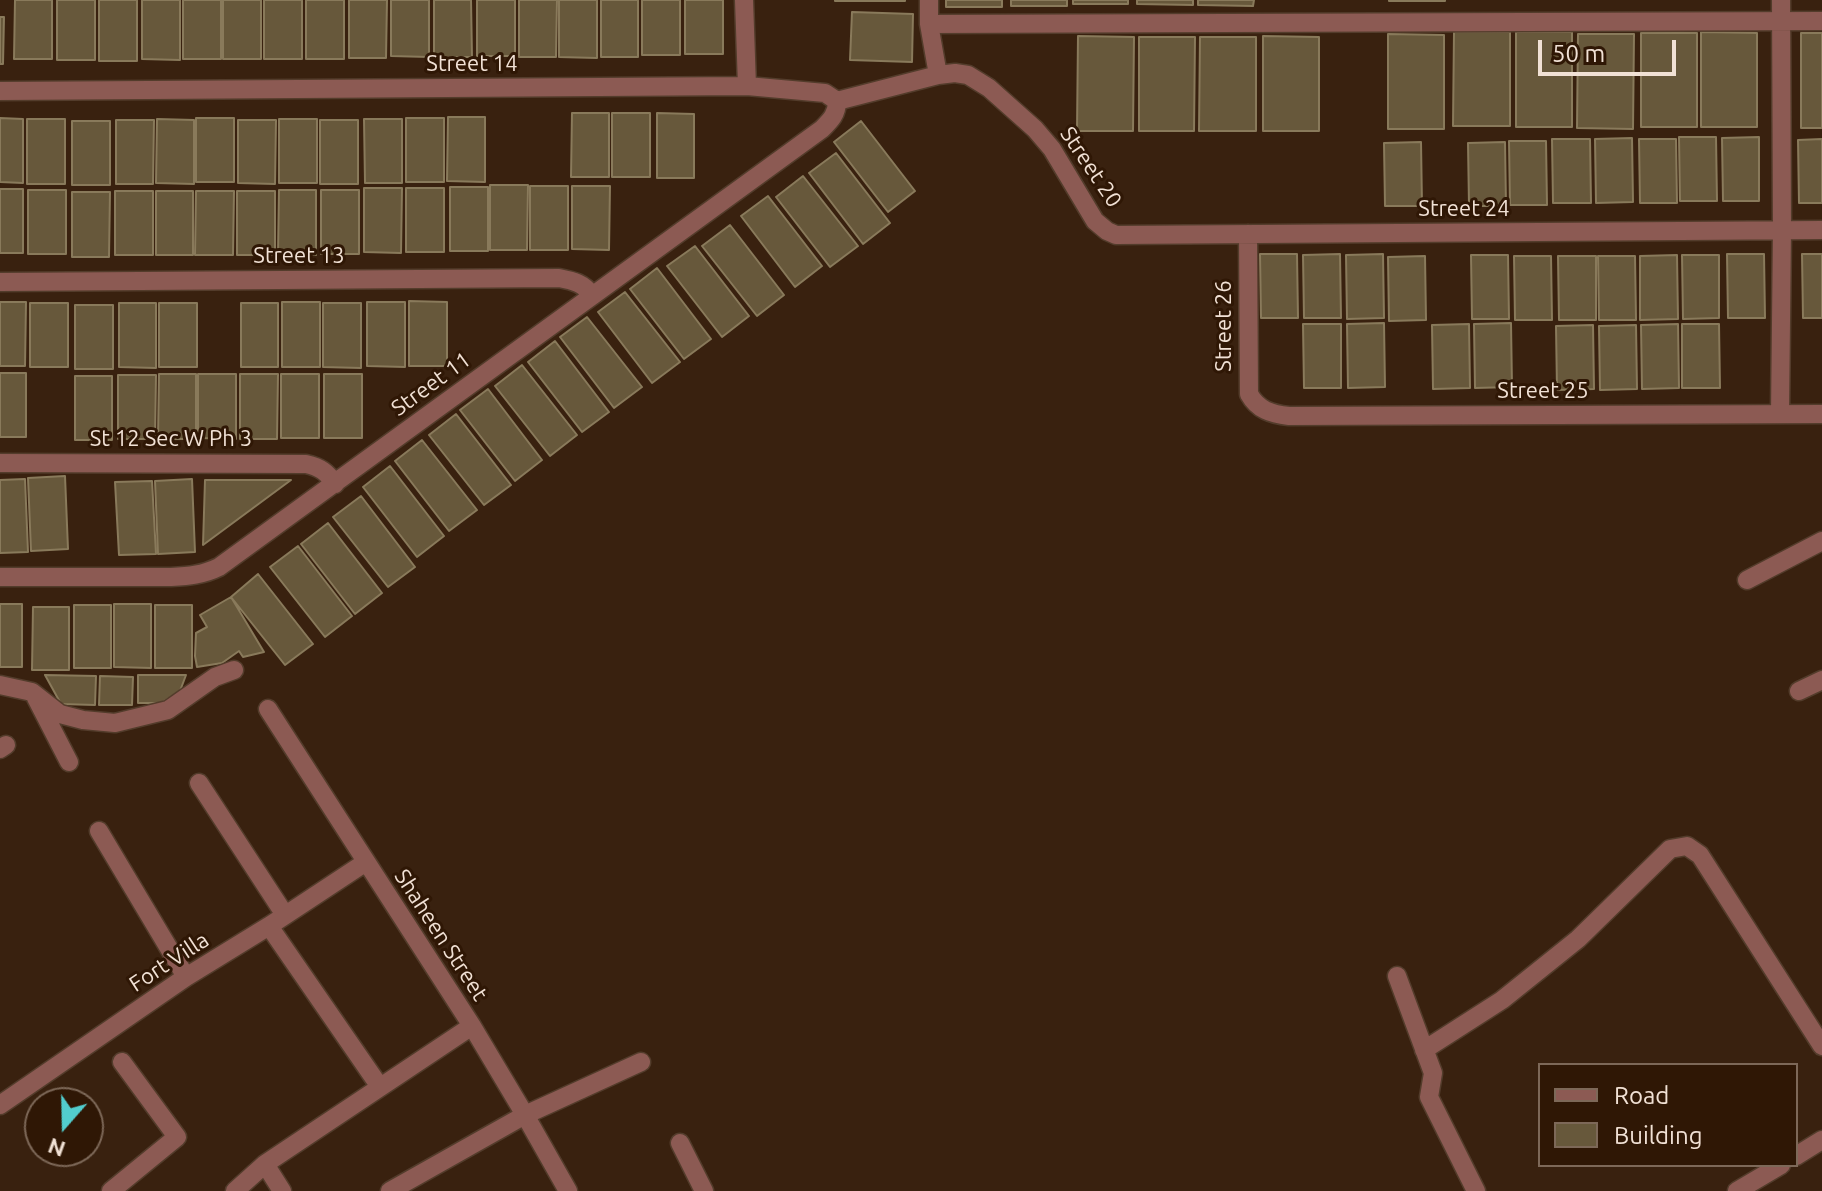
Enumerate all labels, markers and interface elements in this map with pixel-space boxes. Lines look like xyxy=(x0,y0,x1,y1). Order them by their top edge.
scale bar xyxy=(1542,24,1680,74)
text: 50 m xyxy=(1552,40,1605,67)
street label: Street 14 xyxy=(426,51,518,77)
street label: Street 20 xyxy=(1055,122,1127,212)
street label: Street 24 xyxy=(1418,196,1510,222)
street label: Street 13 xyxy=(253,243,345,269)
street label: Street 26 xyxy=(1211,280,1237,372)
street label: Street 11 xyxy=(386,346,476,422)
street label: Street 25 xyxy=(1497,378,1589,404)
street label: St 12 Sec W Ph 3 xyxy=(90,426,252,452)
street label: Shaheen Street xyxy=(389,864,493,1006)
street label: Fort Villa xyxy=(124,927,214,997)
legend xyxy=(1538,1063,1798,1167)
text: Road xyxy=(1614,1082,1669,1109)
north arrow xyxy=(24,1087,104,1167)
text: Building xyxy=(1614,1122,1702,1149)
text: N xyxy=(44,1134,68,1163)

